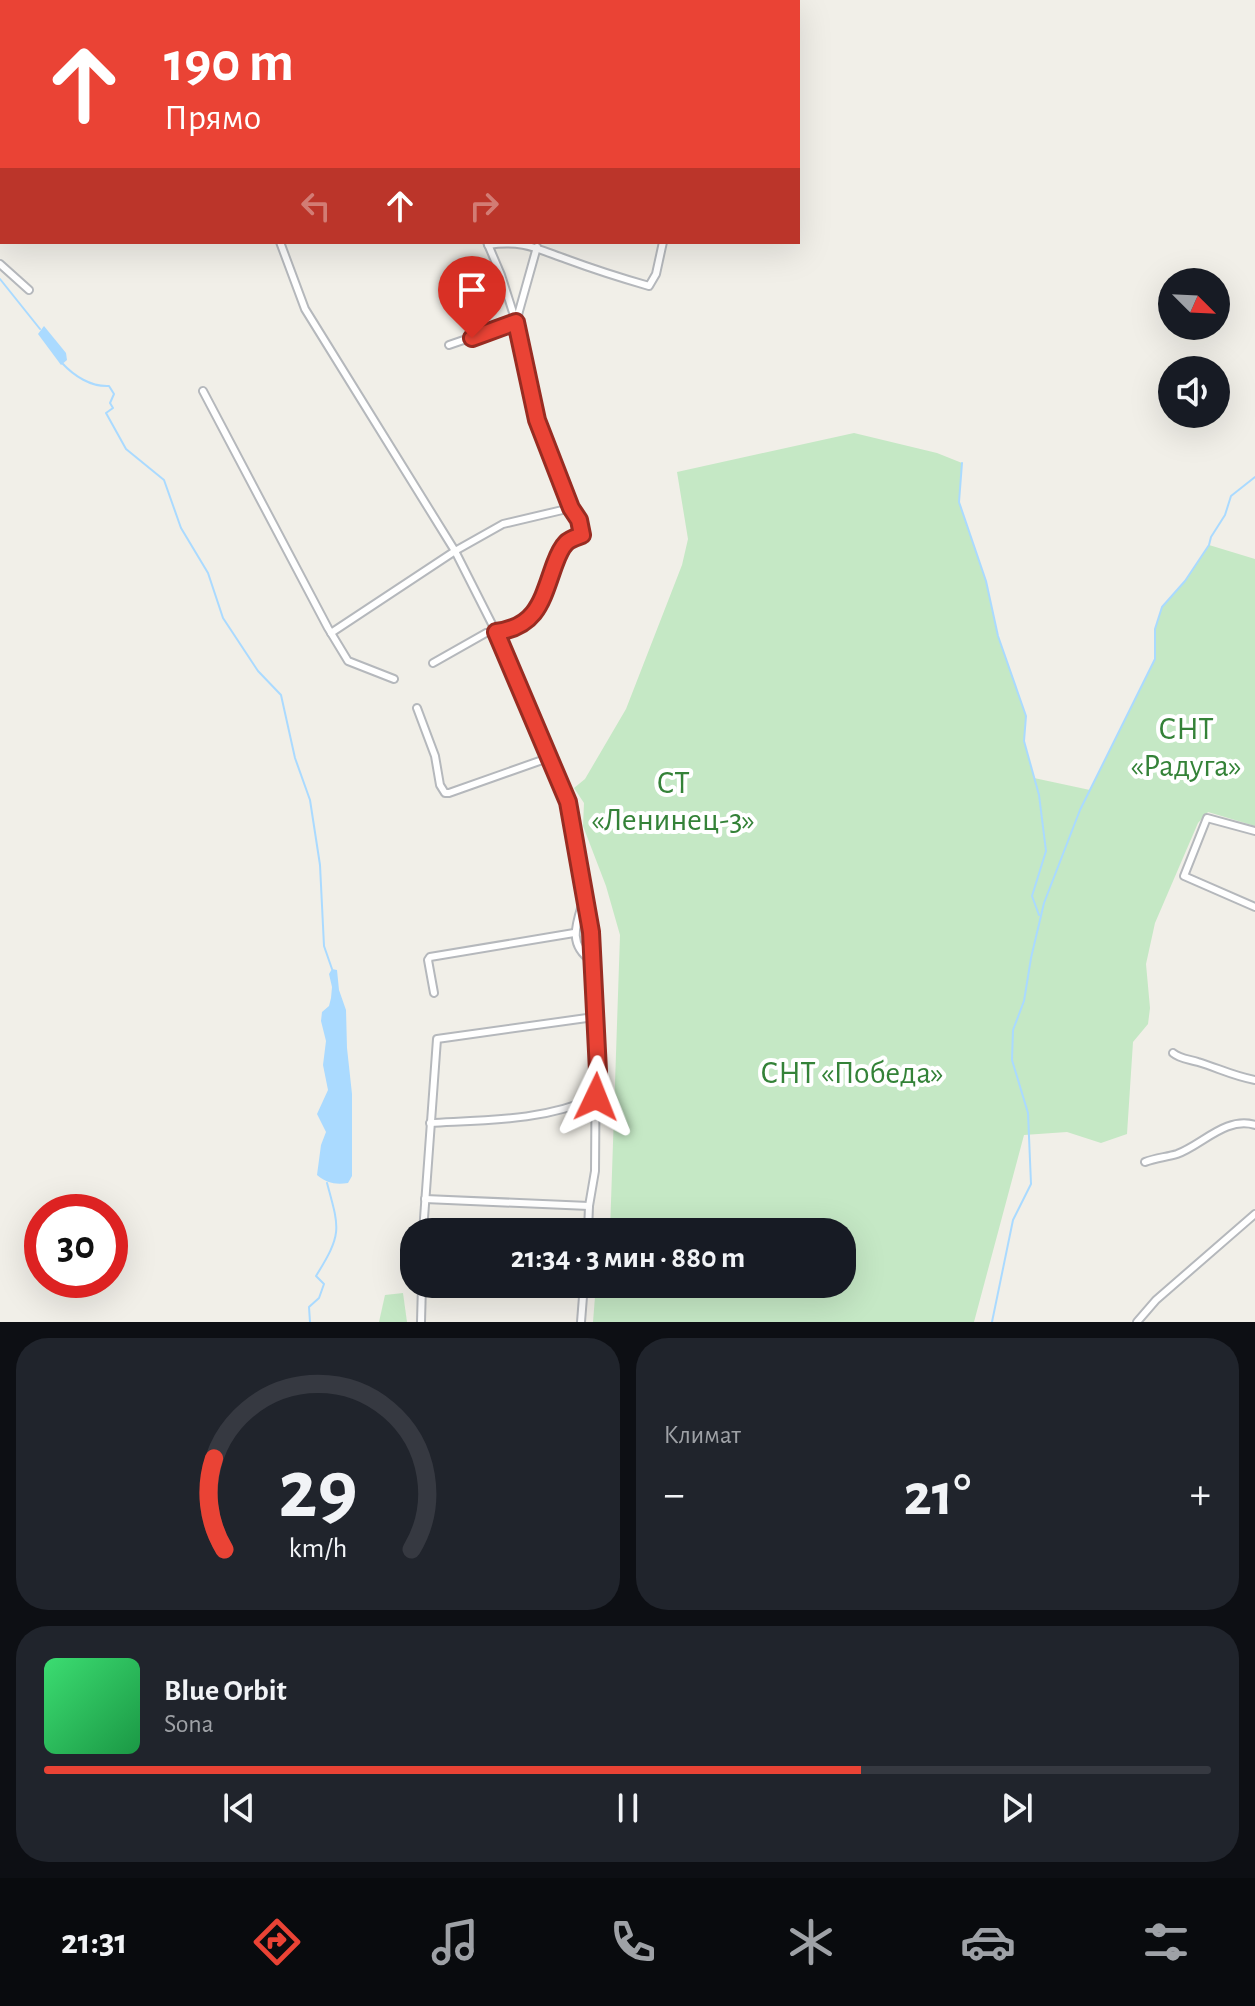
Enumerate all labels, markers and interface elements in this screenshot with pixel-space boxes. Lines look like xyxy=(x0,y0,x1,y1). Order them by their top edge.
icon: ahead xyxy=(32,32,136,136)
text: 190 m xyxy=(164,35,294,91)
text: Прямо xyxy=(164,100,261,136)
icon: left xyxy=(294,184,338,228)
icon: ahead xyxy=(378,184,422,228)
icon: right xyxy=(462,184,506,228)
pin xyxy=(438,256,506,338)
icon: arrive xyxy=(450,268,494,312)
north arrow xyxy=(1158,268,1230,340)
map controls xyxy=(1158,268,1230,428)
button: sound xyxy=(1158,356,1230,428)
park label: СНТ «Радуга» xyxy=(1130,713,1242,782)
park label: СТ «Ленинец-3» xyxy=(591,767,755,836)
position arrow xyxy=(554,1055,638,1139)
park label: СНТ «Победа» xyxy=(760,1057,944,1089)
speed limit sign: 30 xyxy=(24,1194,128,1298)
text: 21:34 · 3 мин · 880 m xyxy=(511,1243,745,1273)
text: Климат xyxy=(664,1422,741,1448)
text: 29 xyxy=(278,1449,357,1533)
text: 21° xyxy=(904,1466,971,1526)
text: − xyxy=(664,1473,685,1517)
text: + xyxy=(1190,1473,1211,1517)
text: km/h xyxy=(288,1534,347,1563)
text: Blue Orbit xyxy=(164,1676,287,1706)
text: Sona xyxy=(164,1711,214,1737)
icon: previous xyxy=(217,1786,261,1830)
icon: pause xyxy=(606,1786,650,1830)
icon: next xyxy=(995,1786,1039,1830)
icon: directions xyxy=(249,1914,305,1970)
icon: music xyxy=(427,1914,483,1970)
icon: phone xyxy=(605,1914,661,1970)
icon: climate xyxy=(783,1914,839,1970)
icon: car xyxy=(960,1914,1016,1970)
icon: filters xyxy=(1138,1914,1194,1970)
text: 21:31 xyxy=(61,1924,128,1960)

